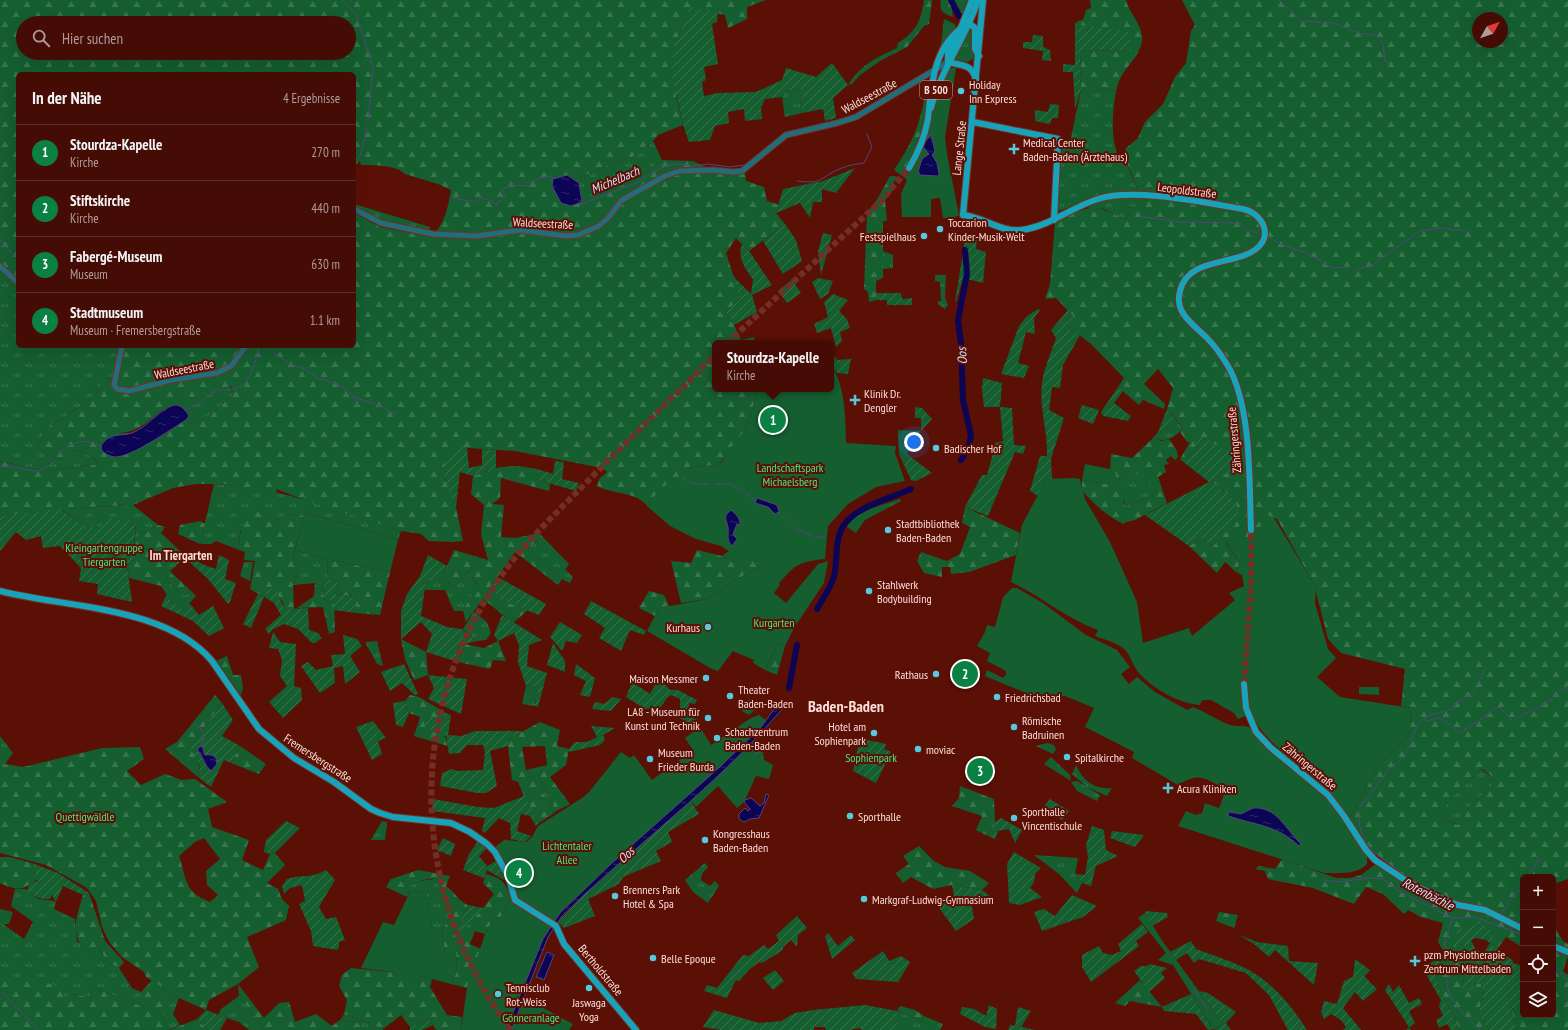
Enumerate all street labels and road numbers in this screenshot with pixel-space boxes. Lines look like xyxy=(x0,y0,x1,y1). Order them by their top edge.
street label: Waldseestraße xyxy=(839,75,899,117)
road number: B 500 xyxy=(920,81,952,99)
street label: Lange Straße xyxy=(949,120,969,176)
street label: Leopoldstraße xyxy=(1157,179,1217,201)
street label: Waldseestraße xyxy=(512,214,574,232)
street label: Waldseestraße xyxy=(153,356,215,382)
street label: Zähringerstraße xyxy=(1224,406,1244,474)
street label: Fremersbergstraße xyxy=(281,730,355,786)
street label: Zähringerstraße xyxy=(1280,739,1340,793)
street label: Bertholdstraße xyxy=(575,941,627,999)

